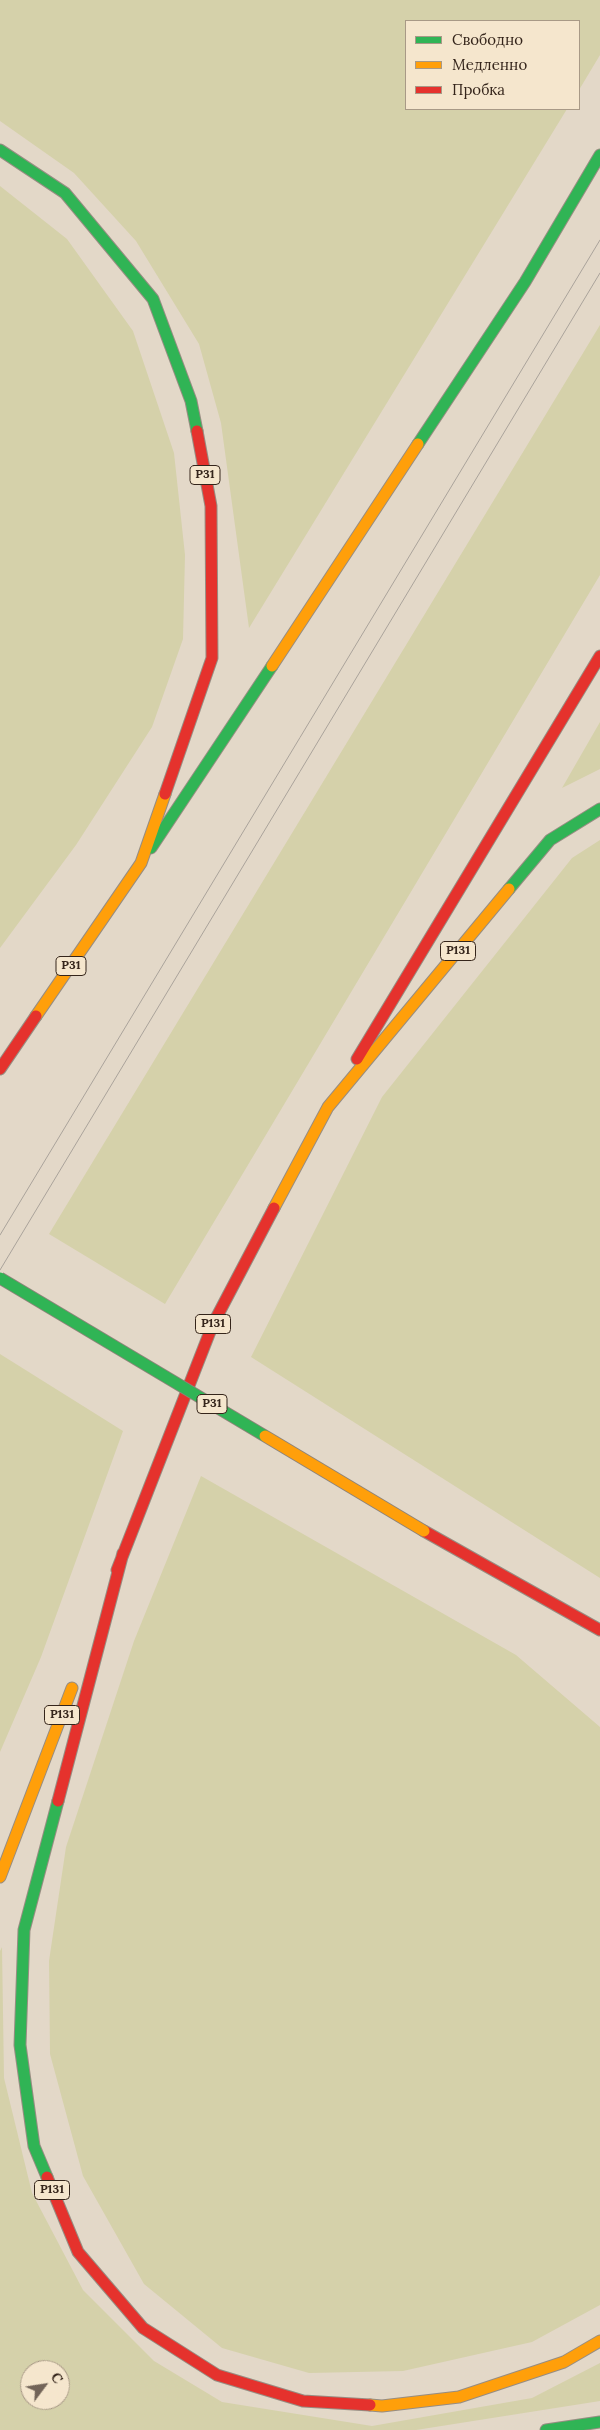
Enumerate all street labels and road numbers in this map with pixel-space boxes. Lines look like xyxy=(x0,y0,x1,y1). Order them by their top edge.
road number: Р31 xyxy=(190,466,220,484)
road number: Р131 xyxy=(440,941,476,960)
road number: Р31 xyxy=(56,956,86,976)
road number: Р131 xyxy=(196,1315,230,1334)
road number: Р31 xyxy=(197,1395,227,1414)
road number: Р131 xyxy=(44,1706,80,1724)
road number: Р131 xyxy=(34,2180,70,2200)

